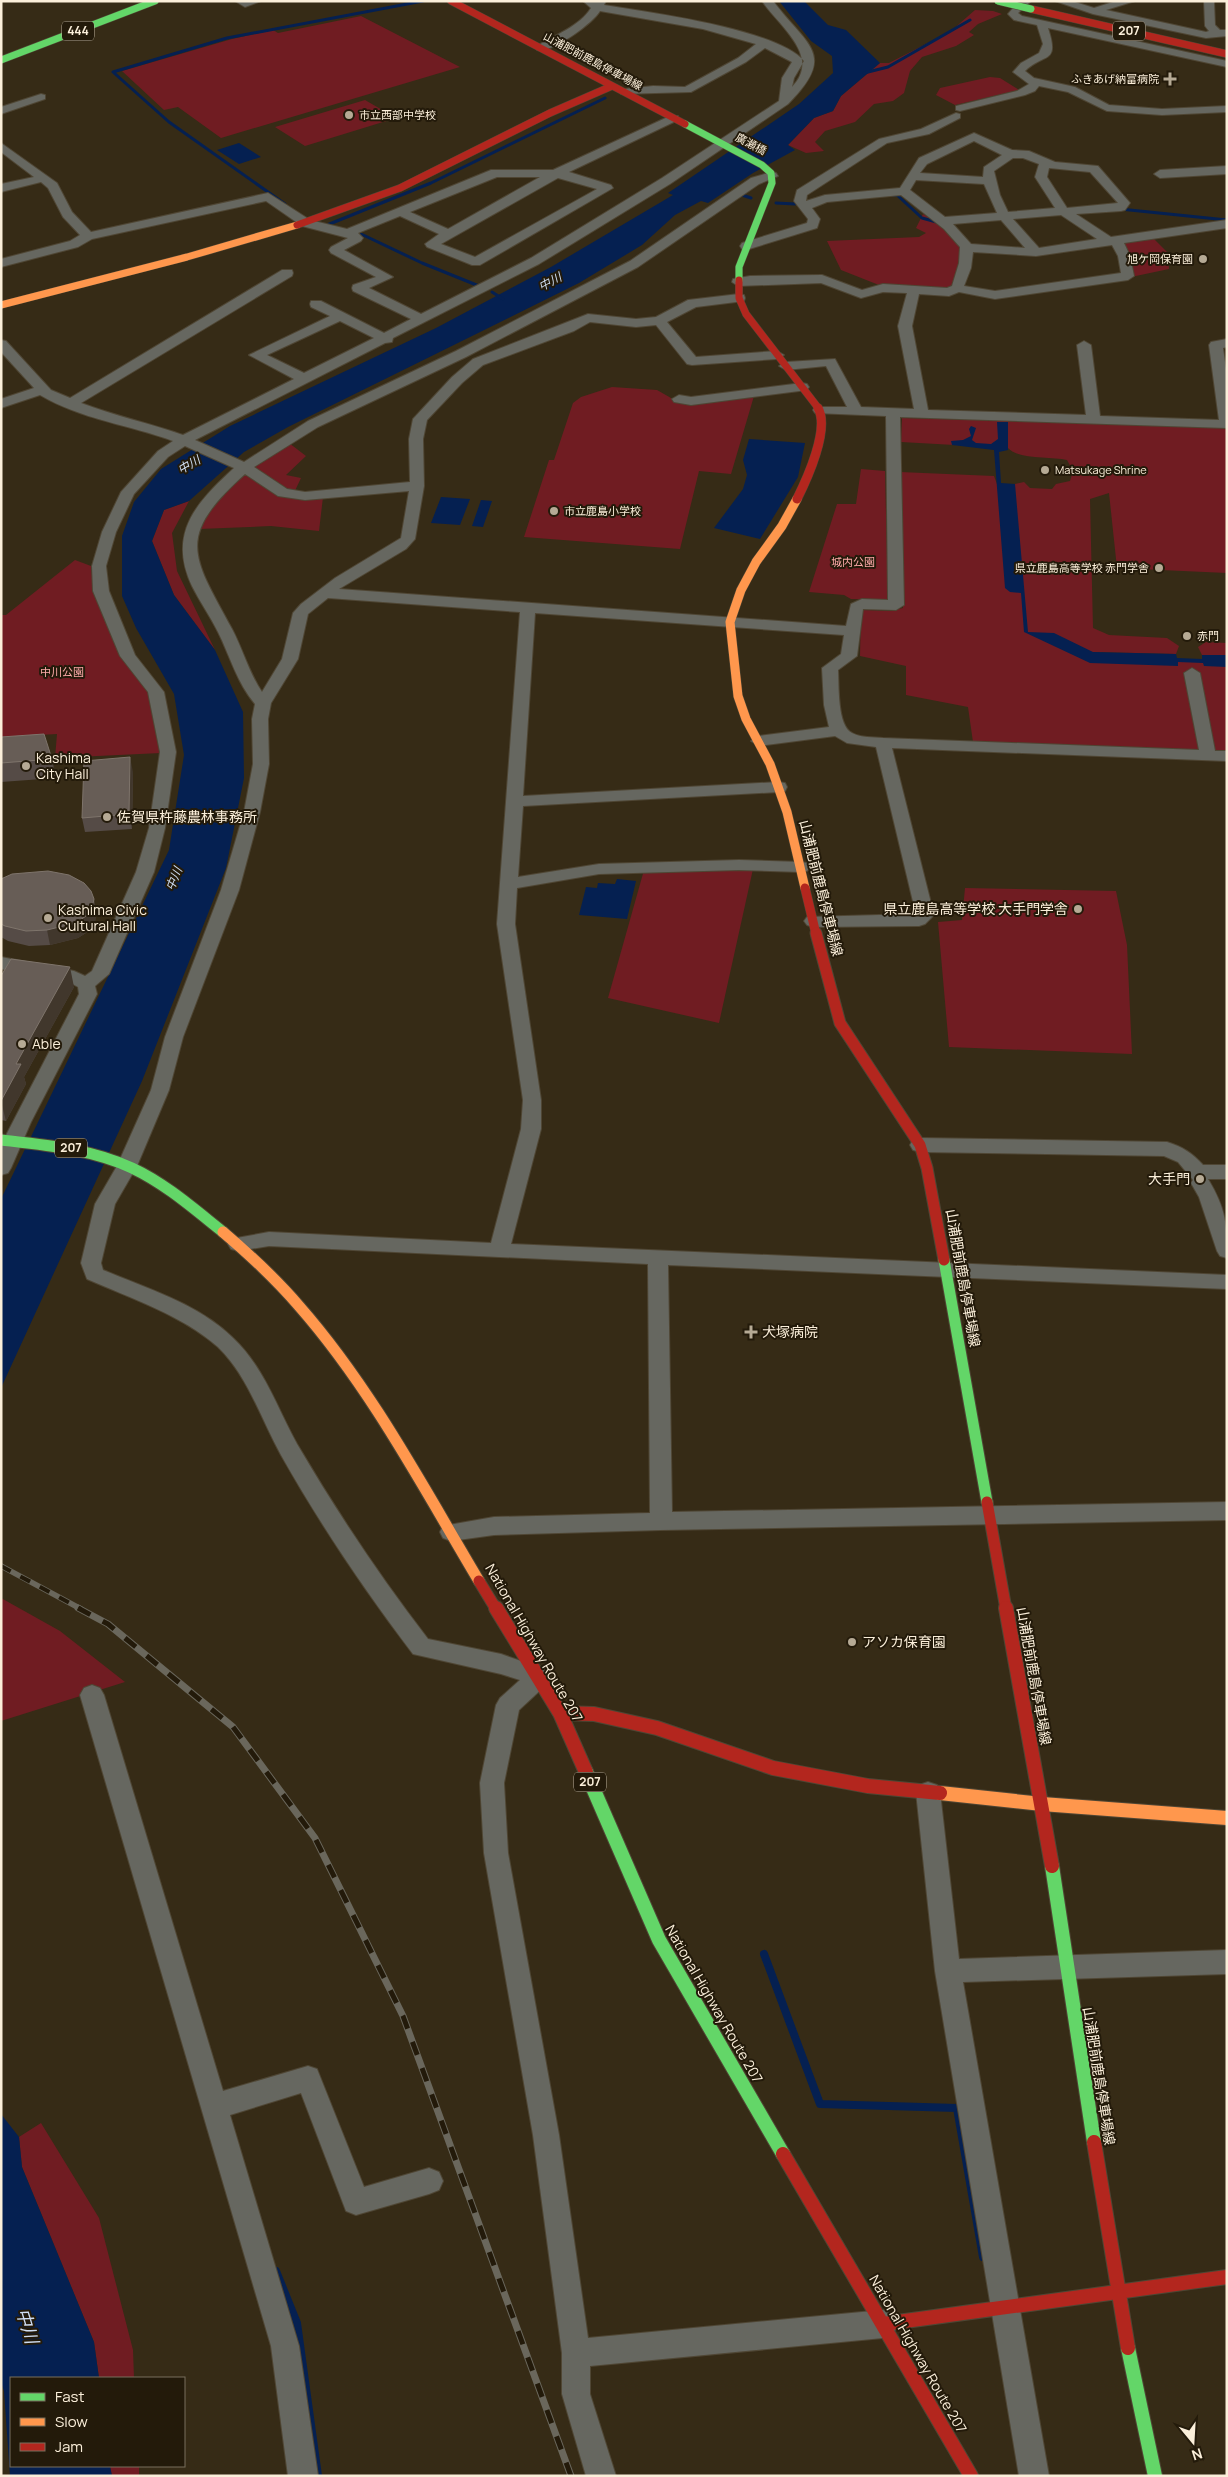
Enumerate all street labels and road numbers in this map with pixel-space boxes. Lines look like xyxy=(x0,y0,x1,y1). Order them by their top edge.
road number: 444 xyxy=(62,22,94,40)
road number: 207 xyxy=(1113,22,1145,40)
street label: 山浦肥前鹿島停車場線 xyxy=(541,28,645,93)
street label: 廣瀬橋 xyxy=(733,129,769,158)
street label: 山浦肥前鹿島停車場線 xyxy=(795,818,848,958)
road number: 207 xyxy=(55,1138,87,1158)
street label: 山浦肥前鹿島停車場線 xyxy=(942,1207,985,1348)
street label: National Highway Route 207 xyxy=(481,1560,587,1725)
street label: 山浦肥前鹿島停車場線 xyxy=(1013,1605,1056,1746)
road number: 207 xyxy=(574,1772,606,1791)
street label: National Highway Route 207 xyxy=(661,1921,767,2086)
street label: 山浦肥前鹿島停車場線 xyxy=(1079,2005,1120,2147)
street label: National Highway Route 207 xyxy=(865,2271,971,2436)

